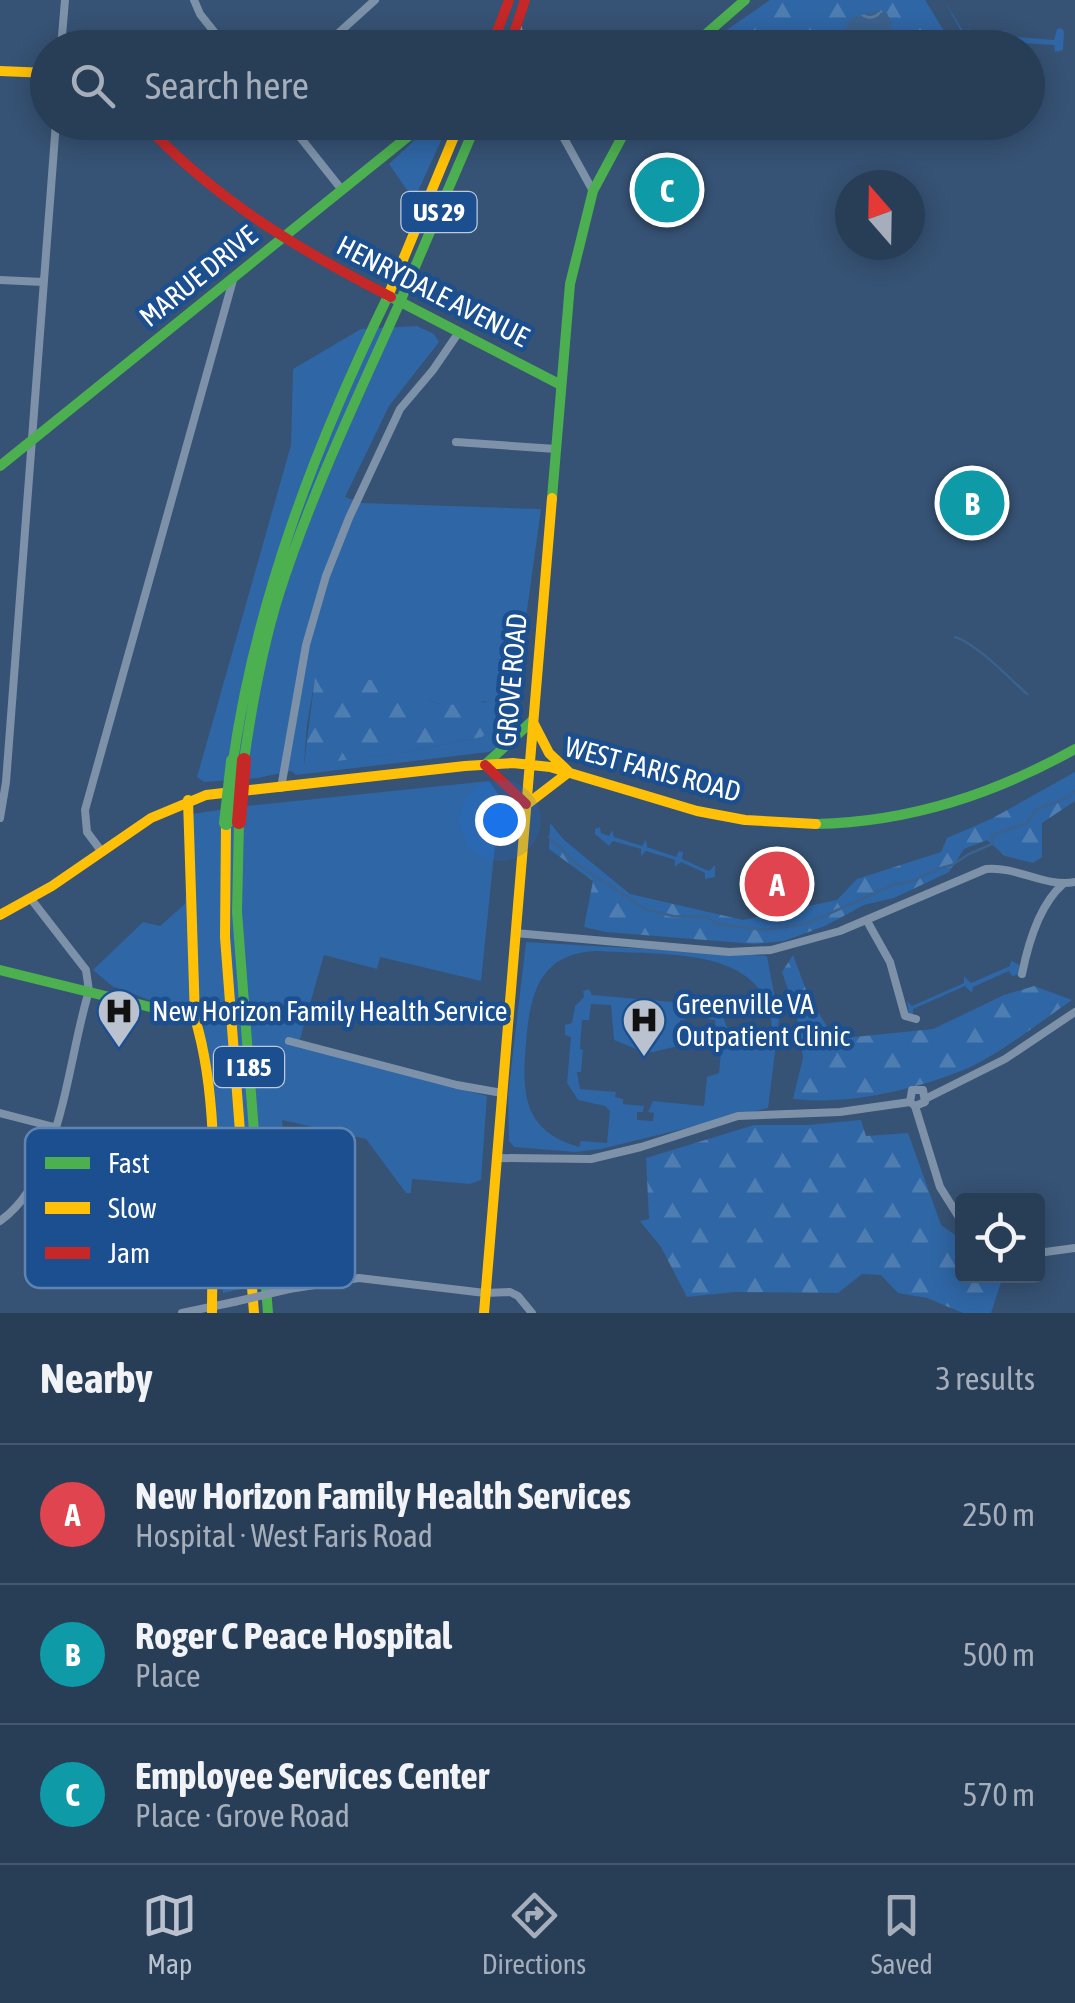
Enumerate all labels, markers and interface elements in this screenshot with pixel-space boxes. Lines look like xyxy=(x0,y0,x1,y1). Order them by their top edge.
search box xyxy=(30,30,1045,140)
icon: search xyxy=(65,58,120,113)
text: Search here xyxy=(145,64,309,107)
pin: C xyxy=(634,152,700,228)
north arrow xyxy=(835,170,925,260)
road number: US 29 xyxy=(402,192,476,232)
street label: MARUE DRIVE xyxy=(133,219,263,333)
street label: HENRYDALE AVENUE xyxy=(332,229,534,353)
pin: B xyxy=(940,466,1004,540)
street label: GROVE ROAD xyxy=(489,612,533,748)
street label: WEST FARIS ROAD xyxy=(562,730,744,808)
your location xyxy=(475,795,526,846)
pin: A xyxy=(744,846,810,922)
hospital icon: New Horizon Family Health Service xyxy=(96,988,142,1049)
place label: Greenville VA Outpatient Clinic xyxy=(676,988,850,1052)
place label: New Horizon Family Health Service xyxy=(152,995,508,1027)
hospital icon: Greenville VA Outpatient Clinic xyxy=(621,997,667,1058)
road number: I 185 xyxy=(214,1047,284,1087)
legend xyxy=(25,1128,355,1288)
text: Fast xyxy=(108,1147,150,1179)
text: Slow xyxy=(108,1192,157,1224)
map controls xyxy=(955,1193,1045,1283)
button: locate xyxy=(955,1193,1045,1283)
text: Jam xyxy=(108,1237,150,1269)
text: Nearby xyxy=(40,1354,153,1402)
text: 3 results xyxy=(936,1360,1035,1397)
text: New Horizon Family Health Services xyxy=(135,1474,631,1517)
text: A xyxy=(65,1496,80,1533)
text: 250 m xyxy=(962,1496,1035,1533)
text: Hospital · West Faris Road xyxy=(135,1517,433,1554)
text: Roger C Peace Hospital xyxy=(135,1614,452,1657)
text: B xyxy=(65,1636,80,1673)
text: 500 m xyxy=(962,1636,1035,1673)
text: Place xyxy=(135,1657,200,1694)
text: Employee Services Center xyxy=(135,1754,489,1797)
text: C xyxy=(65,1776,80,1813)
text: 570 m xyxy=(962,1776,1035,1813)
text: Place · Grove Road xyxy=(135,1797,350,1834)
tab: Map xyxy=(142,1888,197,1980)
tab: Directions xyxy=(482,1888,586,1980)
tab: Saved xyxy=(871,1888,933,1980)

